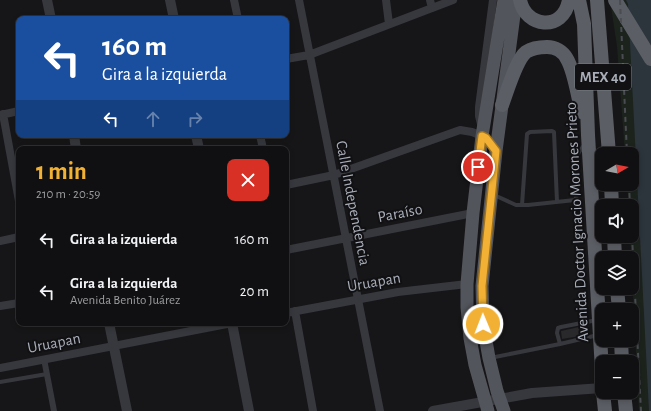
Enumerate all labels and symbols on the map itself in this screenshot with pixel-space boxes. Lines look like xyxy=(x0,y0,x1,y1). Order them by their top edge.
road number: MEX 40 xyxy=(575,64,631,90)
street label: Avenida Doctor Ignacio Morones Prieto xyxy=(563,102,591,342)
street label: Calle Independencia xyxy=(333,139,373,267)
north arrow xyxy=(595,147,639,191)
pin xyxy=(461,150,495,184)
street label: Paraíso xyxy=(376,201,424,225)
street label: Uruapan xyxy=(346,269,402,295)
position arrow xyxy=(462,303,504,345)
street label: Uruapan xyxy=(26,330,82,356)

